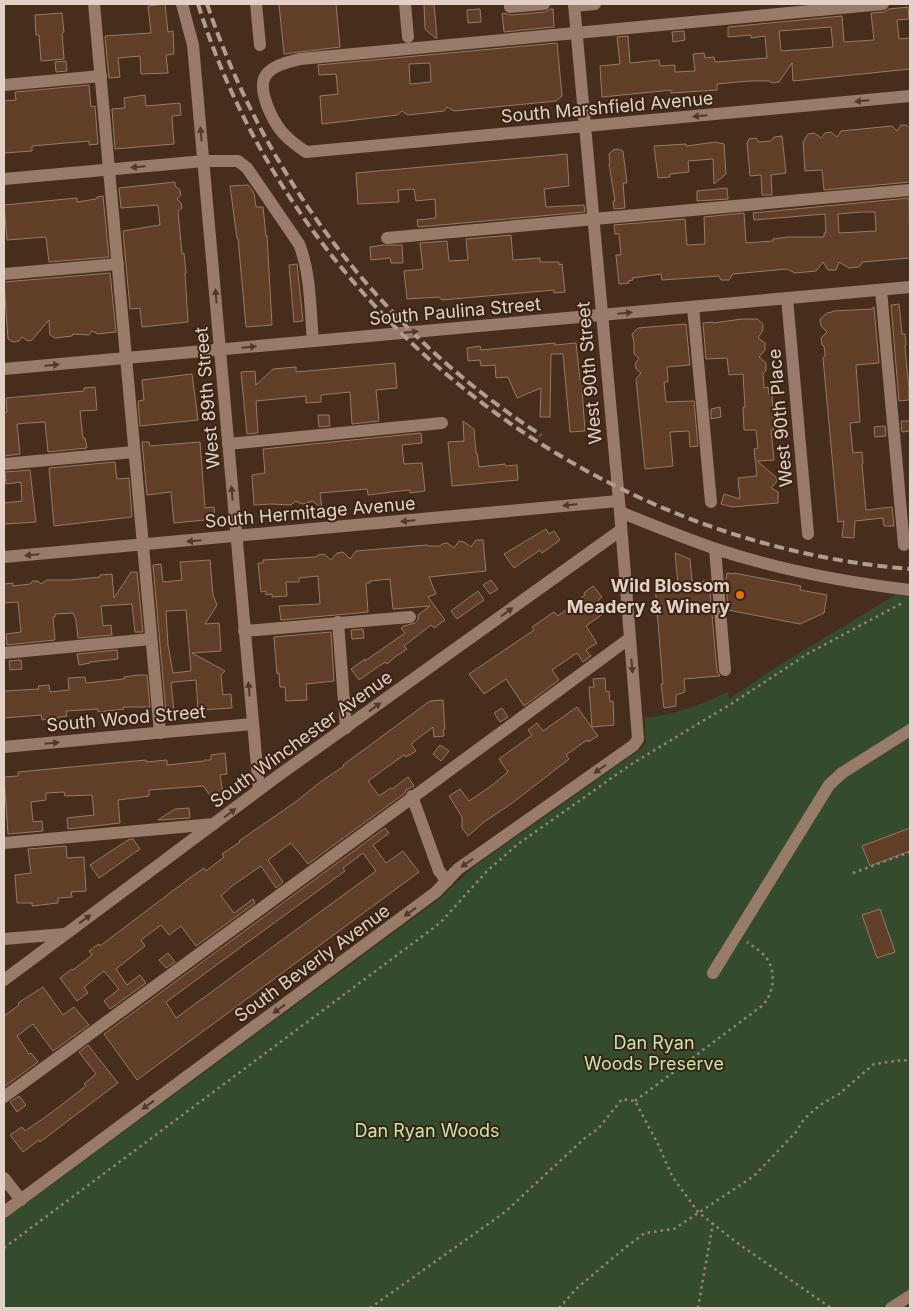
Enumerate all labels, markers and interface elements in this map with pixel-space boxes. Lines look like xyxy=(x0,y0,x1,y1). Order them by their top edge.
street label: South Marshfield Avenue xyxy=(500,87,714,127)
one-way arrow xyxy=(853,97,869,105)
one-way arrow xyxy=(692,112,708,120)
one-way arrow xyxy=(197,126,205,142)
one-way arrow xyxy=(129,163,145,171)
one-way arrow xyxy=(211,287,219,303)
street label: South Paulina Street xyxy=(368,293,542,329)
street label: West 90th Street xyxy=(572,301,606,445)
one-way arrow xyxy=(617,309,633,317)
street label: West 89th Street xyxy=(190,326,224,470)
one-way arrow xyxy=(403,328,419,336)
one-way arrow xyxy=(241,343,257,351)
street label: West 90th Place xyxy=(763,348,797,488)
one-way arrow xyxy=(45,361,61,369)
one-way arrow xyxy=(228,484,236,500)
street label: South Hermitage Avenue xyxy=(204,492,416,532)
one-way arrow xyxy=(562,501,578,509)
one-way arrow xyxy=(400,517,416,525)
one-way arrow xyxy=(186,537,202,545)
one-way arrow xyxy=(24,551,40,559)
place label: Wild Blossom Meadery & Winery xyxy=(567,575,730,617)
marker: Wild Blossom Meadery & Winery xyxy=(734,589,746,601)
one-way arrow xyxy=(500,607,514,617)
one-way arrow xyxy=(628,658,636,674)
street label: South Winchester Avenue xyxy=(206,666,396,812)
one-way arrow xyxy=(245,681,253,697)
street label: South Wood Street xyxy=(45,701,207,735)
one-way arrow xyxy=(368,702,382,712)
one-way arrow xyxy=(45,739,61,747)
one-way arrow xyxy=(593,764,606,774)
one-way arrow xyxy=(223,807,236,818)
one-way arrow xyxy=(460,858,474,868)
street label: South Beverly Avenue xyxy=(230,900,394,1026)
one-way arrow xyxy=(403,907,417,917)
one-way arrow xyxy=(78,914,92,924)
one-way arrow xyxy=(272,1004,286,1014)
park label: Dan Ryan Woods Preserve xyxy=(584,1032,724,1074)
one-way arrow xyxy=(142,1100,155,1111)
park label: Dan Ryan Woods xyxy=(354,1120,500,1141)

